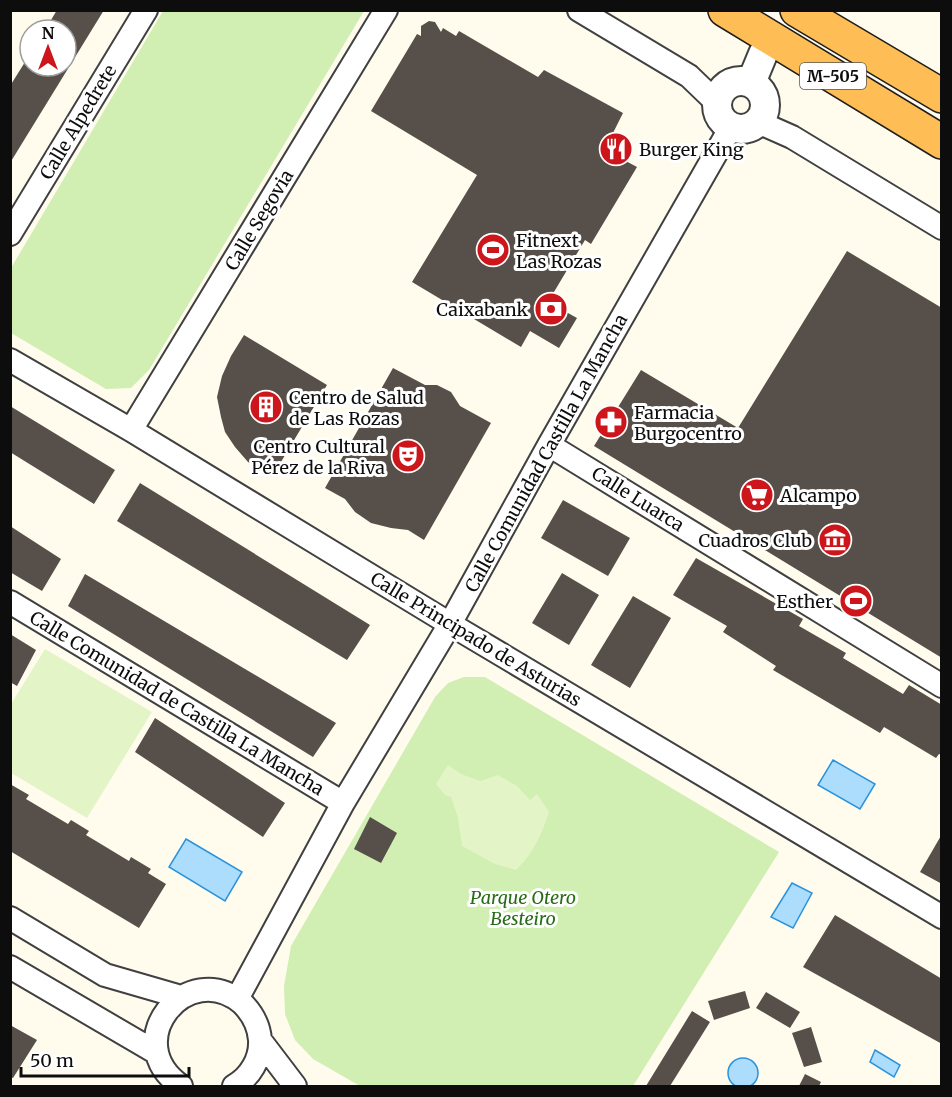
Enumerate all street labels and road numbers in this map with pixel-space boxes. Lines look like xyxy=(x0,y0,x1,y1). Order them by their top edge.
street label: Calle Alpedrete xyxy=(35,60,121,184)
road number: M-505 xyxy=(800,63,866,89)
street label: Calle Segovia xyxy=(220,165,298,275)
street label: Calle Comunidad Castilla La Mancha xyxy=(460,310,632,596)
street label: Calle Luarca xyxy=(588,462,689,537)
street label: Calle Principado de Asturias xyxy=(366,567,586,711)
street label: Calle Comunidad de Castilla La Mancha xyxy=(26,606,329,800)

